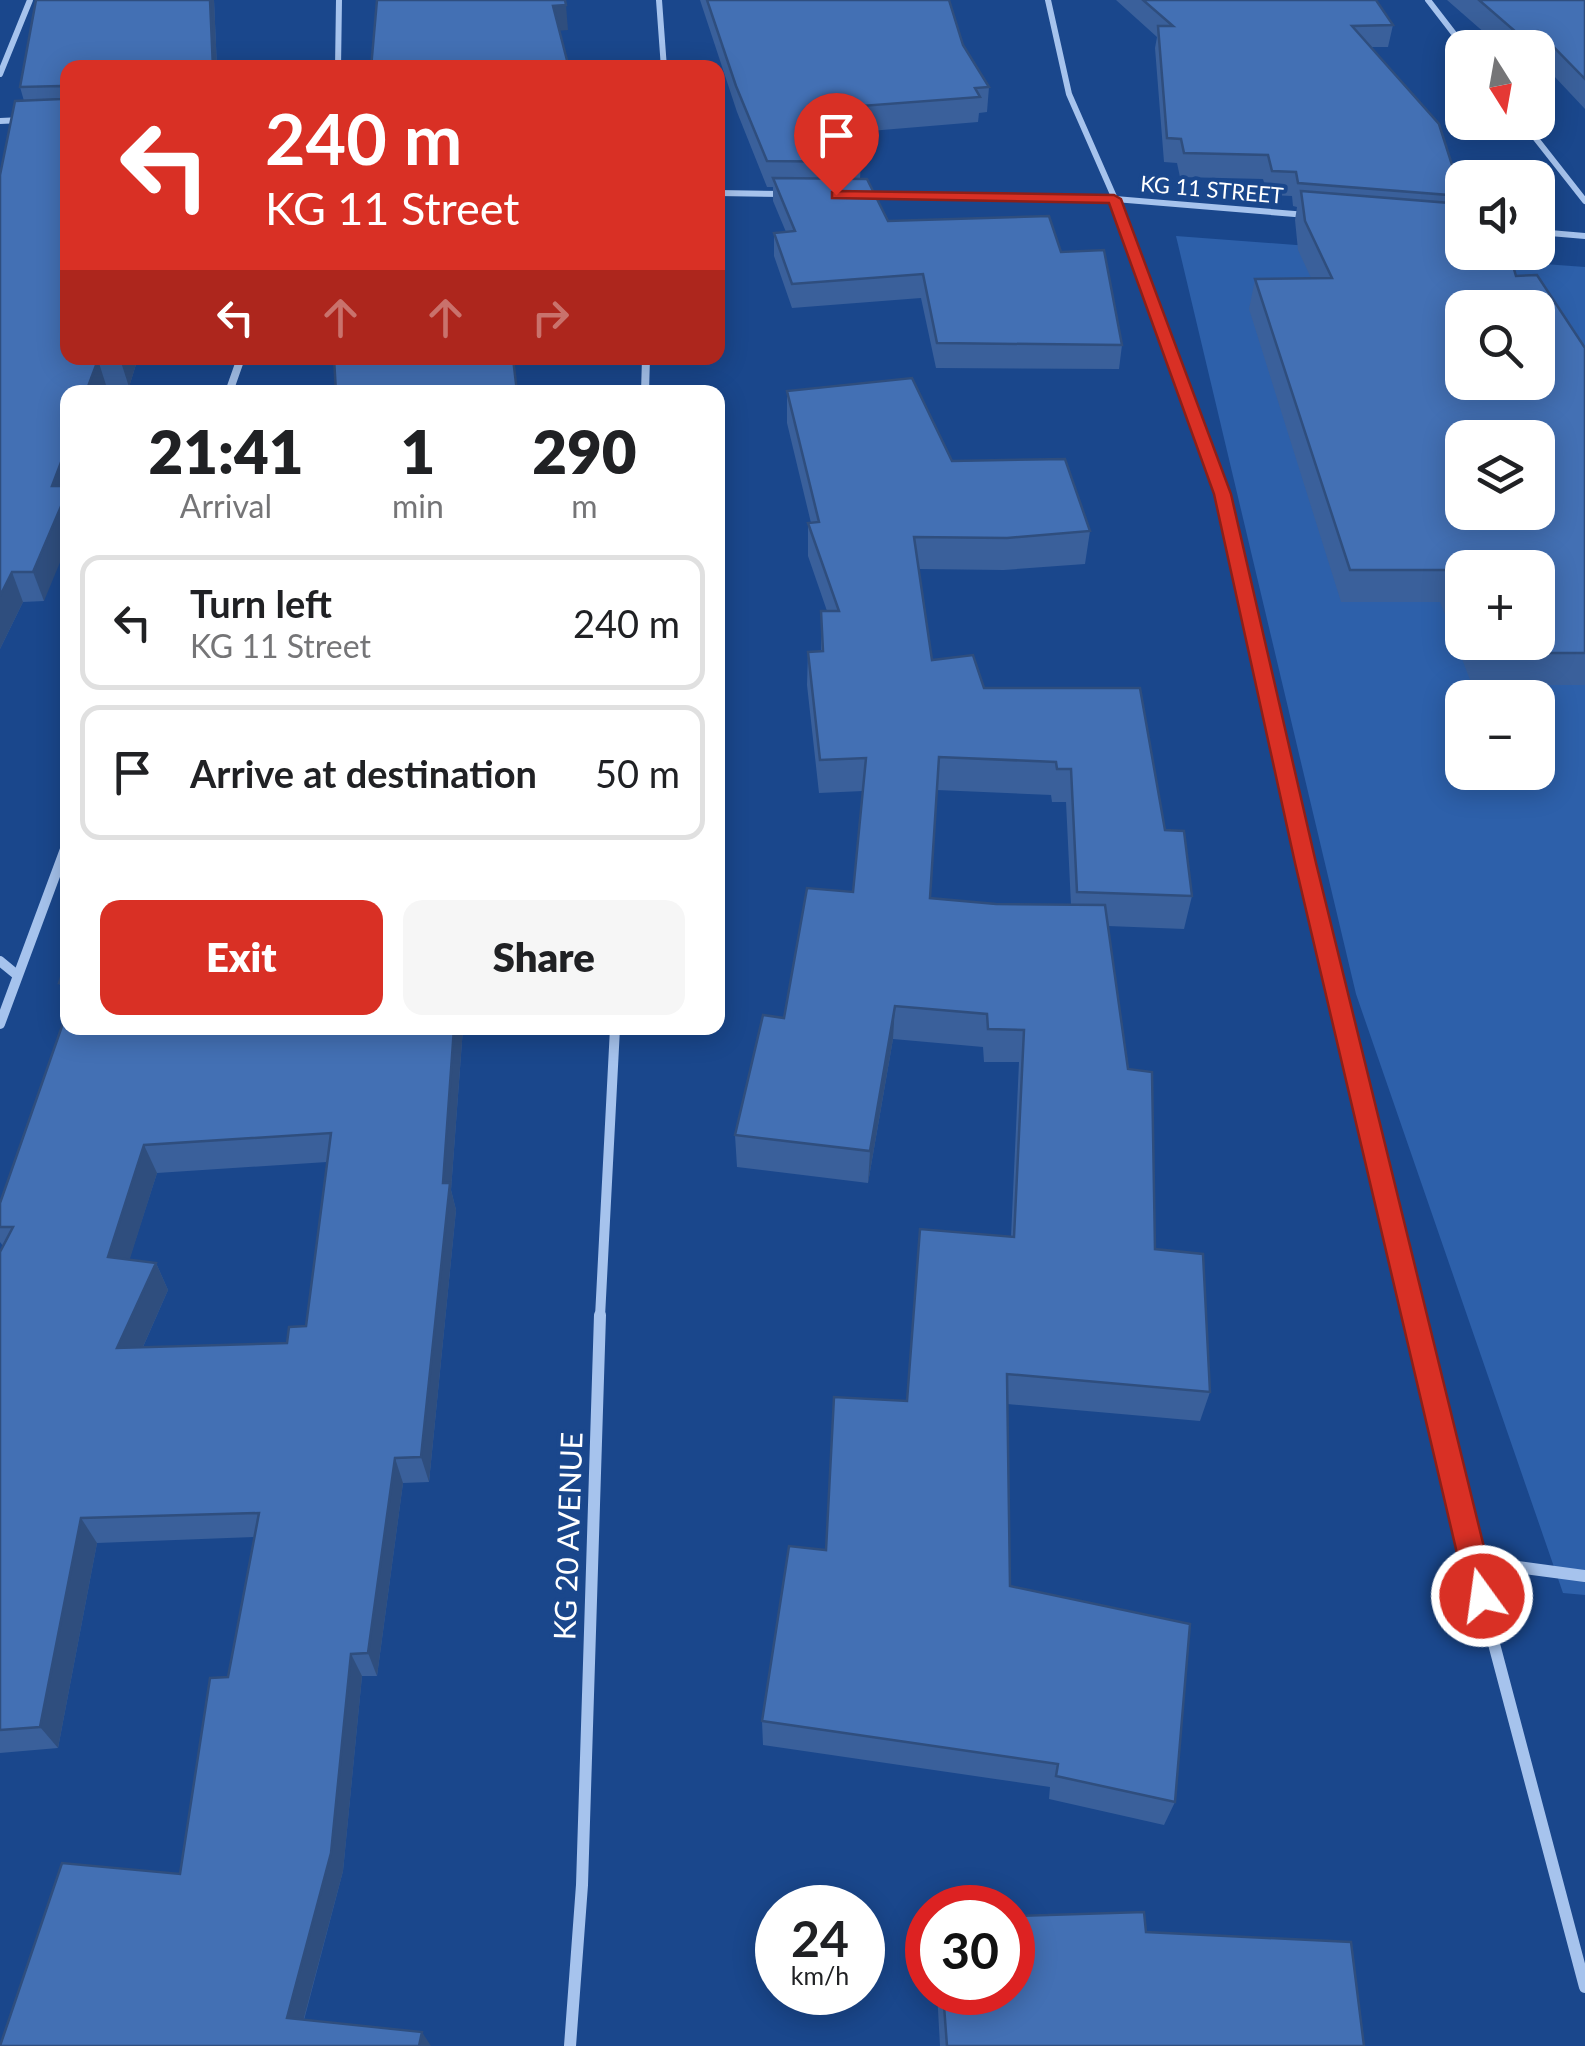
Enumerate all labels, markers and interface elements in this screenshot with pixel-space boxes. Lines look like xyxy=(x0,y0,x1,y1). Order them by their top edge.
north arrow xyxy=(1445,30,1555,140)
map controls xyxy=(1445,30,1555,790)
pin xyxy=(794,93,879,196)
text: 240 m xyxy=(265,96,462,180)
icon: left xyxy=(100,100,230,230)
icon: arrive xyxy=(809,108,864,163)
button: sound xyxy=(1445,160,1555,270)
street label: KG 11 STREET xyxy=(1139,169,1285,209)
text: KG 11 Street xyxy=(265,181,519,235)
icon: left xyxy=(208,290,263,345)
icon: ahead xyxy=(313,290,368,345)
icon: ahead xyxy=(418,290,473,345)
icon: right xyxy=(523,290,578,345)
button: search xyxy=(1445,290,1555,400)
text: 21:41 xyxy=(148,415,304,487)
text: 1 xyxy=(400,415,435,487)
text: 290 xyxy=(532,415,637,487)
button: layers xyxy=(1445,420,1555,530)
text: Arrival xyxy=(180,486,272,525)
text: min xyxy=(392,486,444,525)
text: m xyxy=(571,486,598,525)
button: + xyxy=(1445,550,1555,660)
text: Turn left xyxy=(190,580,332,626)
icon: left xyxy=(105,595,160,650)
text: 240 m xyxy=(573,600,680,646)
text: KG 11 Street xyxy=(190,626,371,665)
button: − xyxy=(1445,680,1555,790)
icon: arrive xyxy=(105,745,160,800)
text: Arrive at destination xyxy=(190,750,537,796)
text: 50 m xyxy=(595,750,680,796)
button: Exit xyxy=(100,900,383,1015)
button: Share xyxy=(403,900,685,1015)
street label: KG 20 AVENUE xyxy=(545,1431,589,1641)
position arrow xyxy=(1430,1544,1534,1648)
speed limit sign: 30 xyxy=(905,1885,1035,2015)
text: 24 xyxy=(791,1908,849,1968)
text: km/h xyxy=(791,1960,849,1990)

